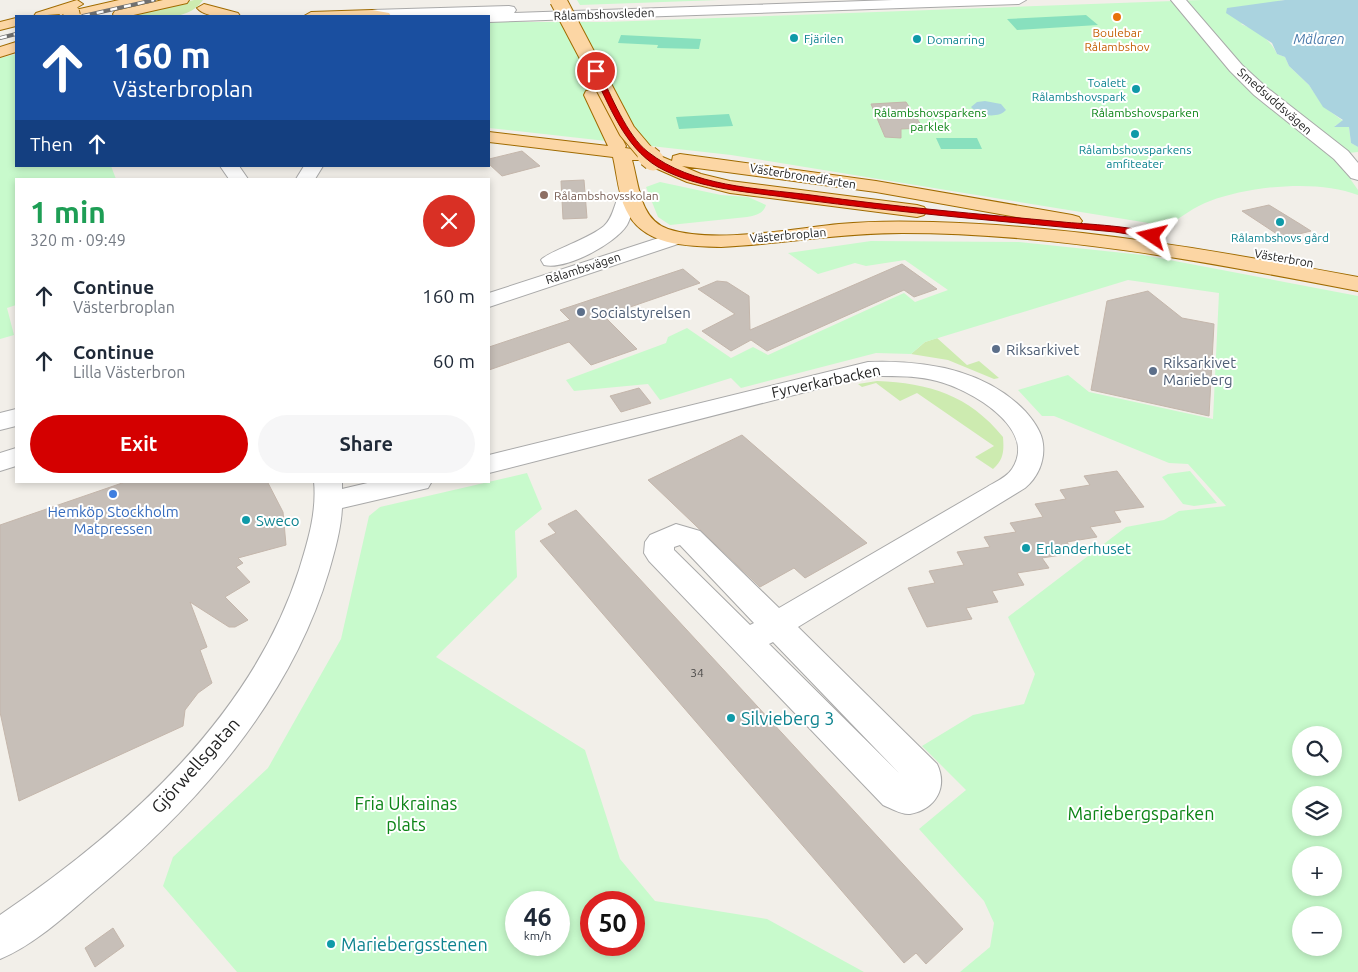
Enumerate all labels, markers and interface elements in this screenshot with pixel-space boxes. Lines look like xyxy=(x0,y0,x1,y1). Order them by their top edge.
street label: Rålambshovsleden xyxy=(553,6,655,22)
marker: Boulebar Rålambshov xyxy=(1111,11,1123,23)
place label: Boulebar Rålambshov xyxy=(1084,26,1150,53)
water label: Mälaren xyxy=(1294,31,1344,47)
marker: Fjärilen xyxy=(788,32,800,44)
place label: Fjärilen xyxy=(804,32,843,45)
marker: Domarring xyxy=(911,33,923,45)
place label: Domarring xyxy=(927,33,985,46)
icon: ahead xyxy=(30,35,95,100)
text: 160 m xyxy=(113,35,211,75)
pin xyxy=(575,50,617,92)
icon: arrive xyxy=(582,57,610,85)
street label: Smedsuddsvägen xyxy=(1235,65,1315,137)
text: Västerbroplan xyxy=(113,76,253,101)
place label: Toalett Rålambshovspark xyxy=(1032,76,1126,103)
marker: Toalett Rålambshovspark xyxy=(1130,83,1142,95)
park label: Rålambshovsparkens parklek xyxy=(874,106,986,133)
park label: Rålambshovsparken xyxy=(1091,106,1199,119)
marker: Rålambshovsparkens amfiteater xyxy=(1129,128,1141,140)
icon: ahead xyxy=(83,130,111,158)
text: Then xyxy=(30,133,73,155)
place label: Rålambshovsparkens amfiteater xyxy=(1079,143,1191,170)
street label: Västerbronedfarten xyxy=(749,161,857,191)
marker: Rålambshovsskolan xyxy=(538,189,550,201)
place label: Rålambshovsskolan xyxy=(554,189,659,202)
text: 1 min xyxy=(30,195,106,229)
button: close xyxy=(423,195,475,247)
position arrow xyxy=(1125,209,1177,261)
marker: Rålambshovs gård xyxy=(1274,216,1286,228)
street label: Västerbroplan xyxy=(749,225,827,245)
text: 320 m · 09:49 xyxy=(30,231,126,249)
place label: Rålambshovs gård xyxy=(1231,231,1329,244)
street label: Västerbron xyxy=(1253,246,1315,270)
street label: Rålambsvägen xyxy=(544,250,622,286)
text: Continue xyxy=(73,276,154,298)
icon: ahead xyxy=(30,282,58,310)
text: 160 m xyxy=(422,285,475,307)
text: Västerbroplan xyxy=(73,298,175,316)
place label: Socialstyrelsen xyxy=(591,304,691,321)
marker: Socialstyrelsen xyxy=(575,306,587,318)
text: Continue xyxy=(73,341,154,363)
place label: Riksarkivet xyxy=(1006,341,1079,358)
marker: Riksarkivet xyxy=(990,343,1002,355)
icon: ahead xyxy=(30,347,58,375)
text: 60 m xyxy=(433,350,475,372)
place label: Riksarkivet Marieberg xyxy=(1163,354,1236,388)
street label: Fyrverkarbacken xyxy=(770,361,882,401)
text: Lilla Västerbron xyxy=(73,363,185,381)
marker: Riksarkivet Marieberg xyxy=(1147,365,1159,377)
button: Exit xyxy=(30,415,248,473)
button: Share xyxy=(258,415,475,473)
marker: Hemköp Stockholm Matpressen xyxy=(107,488,119,500)
place label: Hemköp Stockholm Matpressen xyxy=(47,503,179,537)
place label: Sweco xyxy=(256,512,299,529)
marker: Sweco xyxy=(240,514,252,526)
place label: Erlanderhuset xyxy=(1036,540,1131,557)
marker: Erlanderhuset xyxy=(1020,542,1032,554)
house number: 34 xyxy=(690,666,704,679)
place label: Silvieberg 3 xyxy=(741,708,835,728)
marker: Silvieberg 3 xyxy=(725,712,737,724)
street label: Gjörwellsgatan xyxy=(147,713,243,817)
map controls xyxy=(1292,726,1342,956)
button: search xyxy=(1292,726,1342,776)
button: layers xyxy=(1292,786,1342,836)
park label: Fria Ukrainas plats xyxy=(355,793,458,834)
park label: Mariebergsparken xyxy=(1067,803,1215,823)
button: + xyxy=(1292,846,1342,896)
speed limit sign: 50 xyxy=(580,891,645,956)
text: 46 xyxy=(523,903,552,931)
button: − xyxy=(1292,906,1342,956)
text: km/h xyxy=(524,929,551,942)
place label: Mariebergsstenen xyxy=(341,934,488,954)
marker: Mariebergsstenen xyxy=(325,938,337,950)

